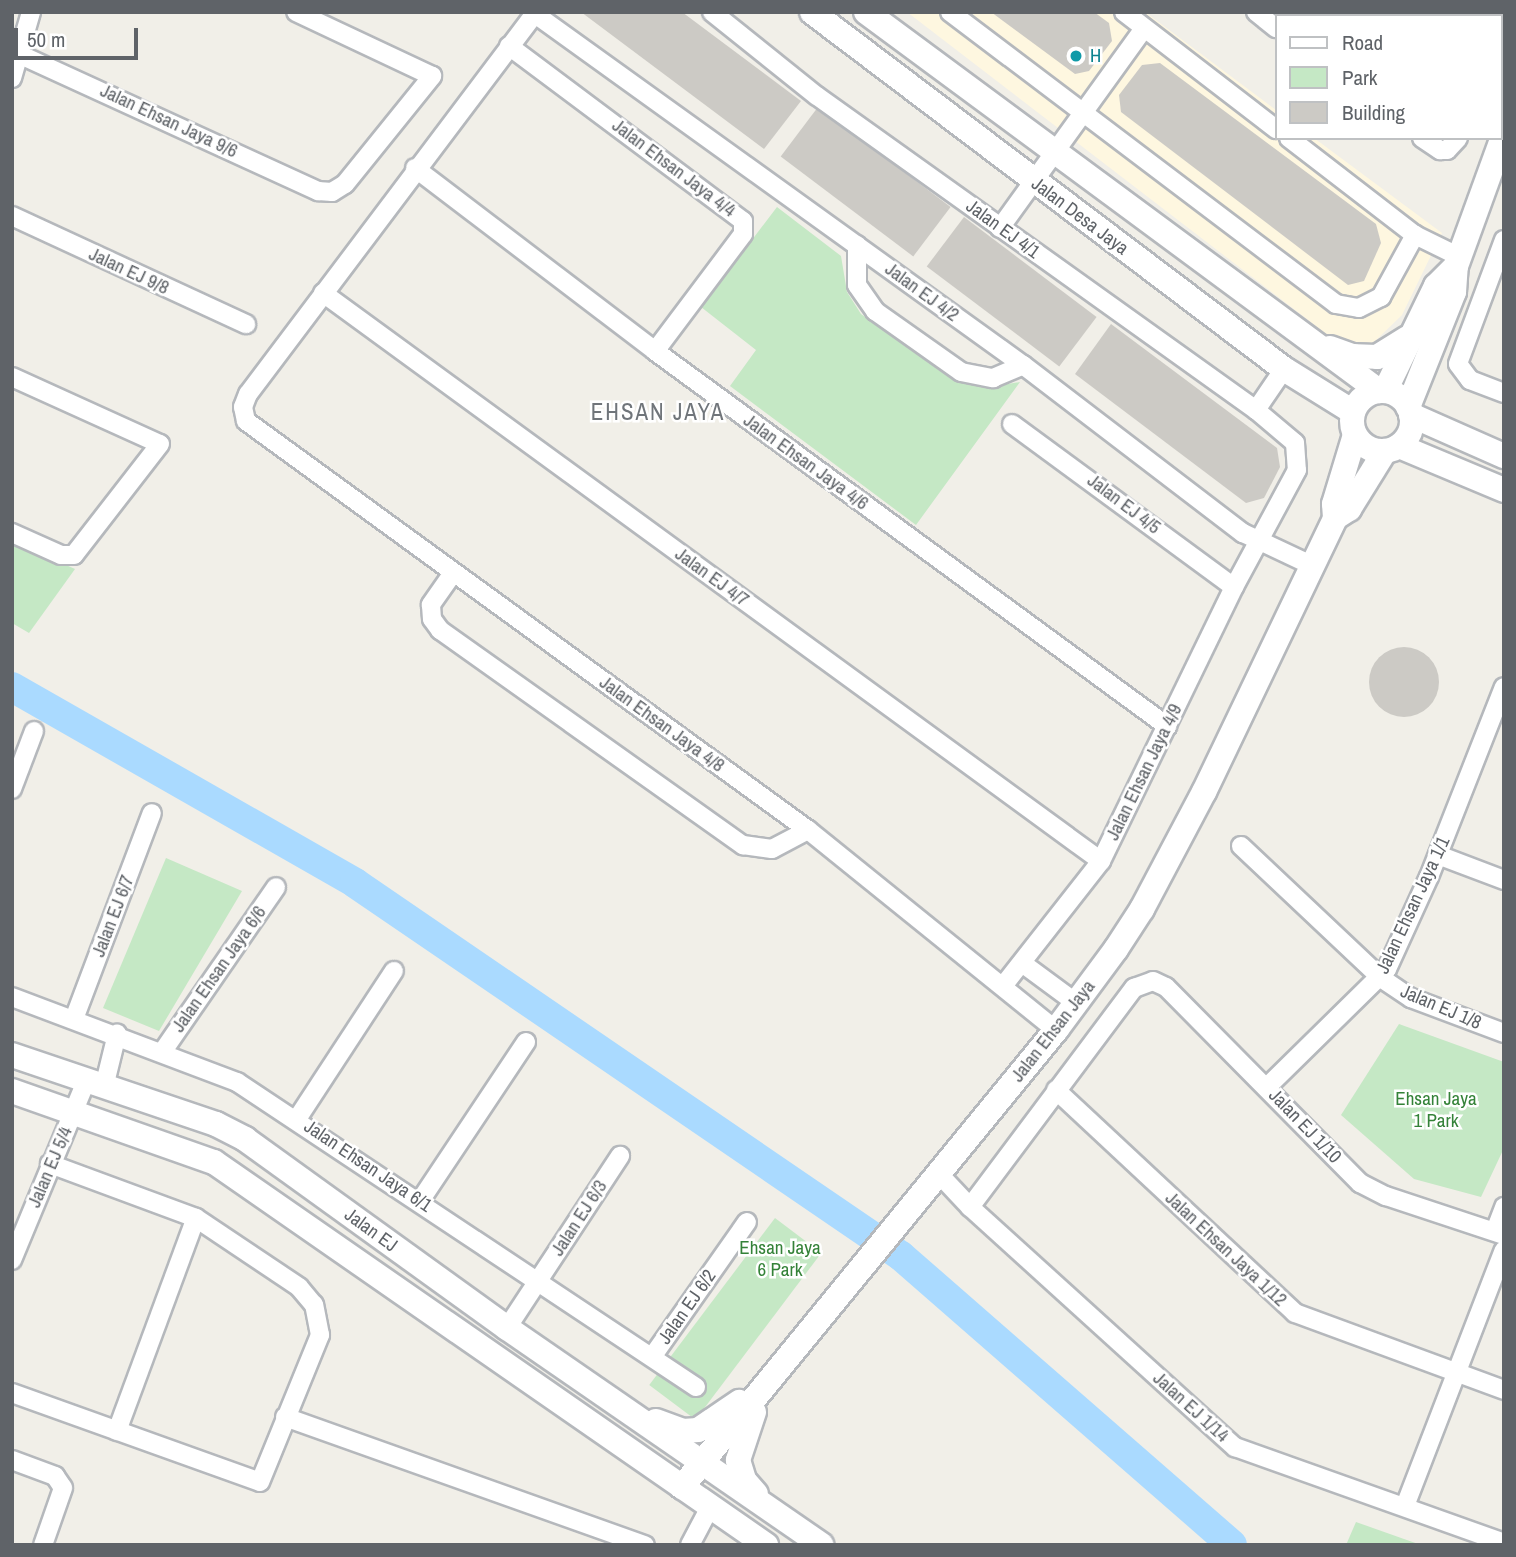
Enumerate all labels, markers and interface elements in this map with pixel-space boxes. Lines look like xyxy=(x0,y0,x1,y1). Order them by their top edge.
scale bar xyxy=(18,14,142,58)
legend xyxy=(1274,14,1502,140)
text: 50 m xyxy=(27,25,65,54)
text: Road xyxy=(1342,28,1383,57)
place label: H xyxy=(1090,45,1101,67)
marker: H xyxy=(1068,48,1084,64)
text: Park xyxy=(1342,63,1377,92)
street label: Jalan Ehsan Jaya 9/6 xyxy=(97,79,241,163)
text: Building xyxy=(1342,98,1405,127)
street label: Jalan Ehsan Jaya 4/4 xyxy=(608,114,740,222)
street label: Jalan Desa Jaya xyxy=(1027,172,1133,260)
street label: Jalan EJ 4/1 xyxy=(962,195,1044,263)
street label: Jalan EJ 9/8 xyxy=(85,243,173,299)
street label: Jalan EJ 4/2 xyxy=(881,258,963,326)
district label: EHSAN JAYA xyxy=(592,398,724,426)
street label: Jalan Ehsan Jaya 4/6 xyxy=(739,409,873,515)
street label: Jalan EJ 4/5 xyxy=(1083,469,1165,539)
street label: Jalan EJ 4/7 xyxy=(671,543,753,611)
street label: Jalan Ehsan Jaya 4/8 xyxy=(595,671,729,777)
street label: Jalan Ehsan Jaya 4/9 xyxy=(1101,700,1187,844)
street label: Jalan Ehsan Jaya 1/1 xyxy=(1371,833,1455,977)
street label: Jalan EJ 6/7 xyxy=(87,872,139,960)
street label: Jalan Ehsan Jaya 6/6 xyxy=(167,901,271,1037)
street label: Jalan Ehsan Jaya xyxy=(1006,976,1100,1086)
street label: Jalan EJ 1/8 xyxy=(1397,980,1485,1034)
street label: Jalan EJ 1/10 xyxy=(1264,1084,1346,1168)
park label: Ehsan Jaya 1 Park xyxy=(1395,1088,1477,1132)
street label: Jalan Ehsan Jaya 6/1 xyxy=(300,1115,436,1217)
street label: Jalan EJ 5/4 xyxy=(23,1123,77,1211)
street label: Jalan EJ 6/3 xyxy=(546,1176,612,1260)
street label: Jalan Ehsan Jaya 1/12 xyxy=(1161,1187,1291,1311)
street label: Jalan EJ xyxy=(340,1203,402,1257)
park label: Ehsan Jaya 6 Park xyxy=(739,1237,821,1281)
street label: Jalan EJ 6/2 xyxy=(653,1265,721,1349)
street label: Jalan EJ 1/14 xyxy=(1148,1367,1234,1447)

